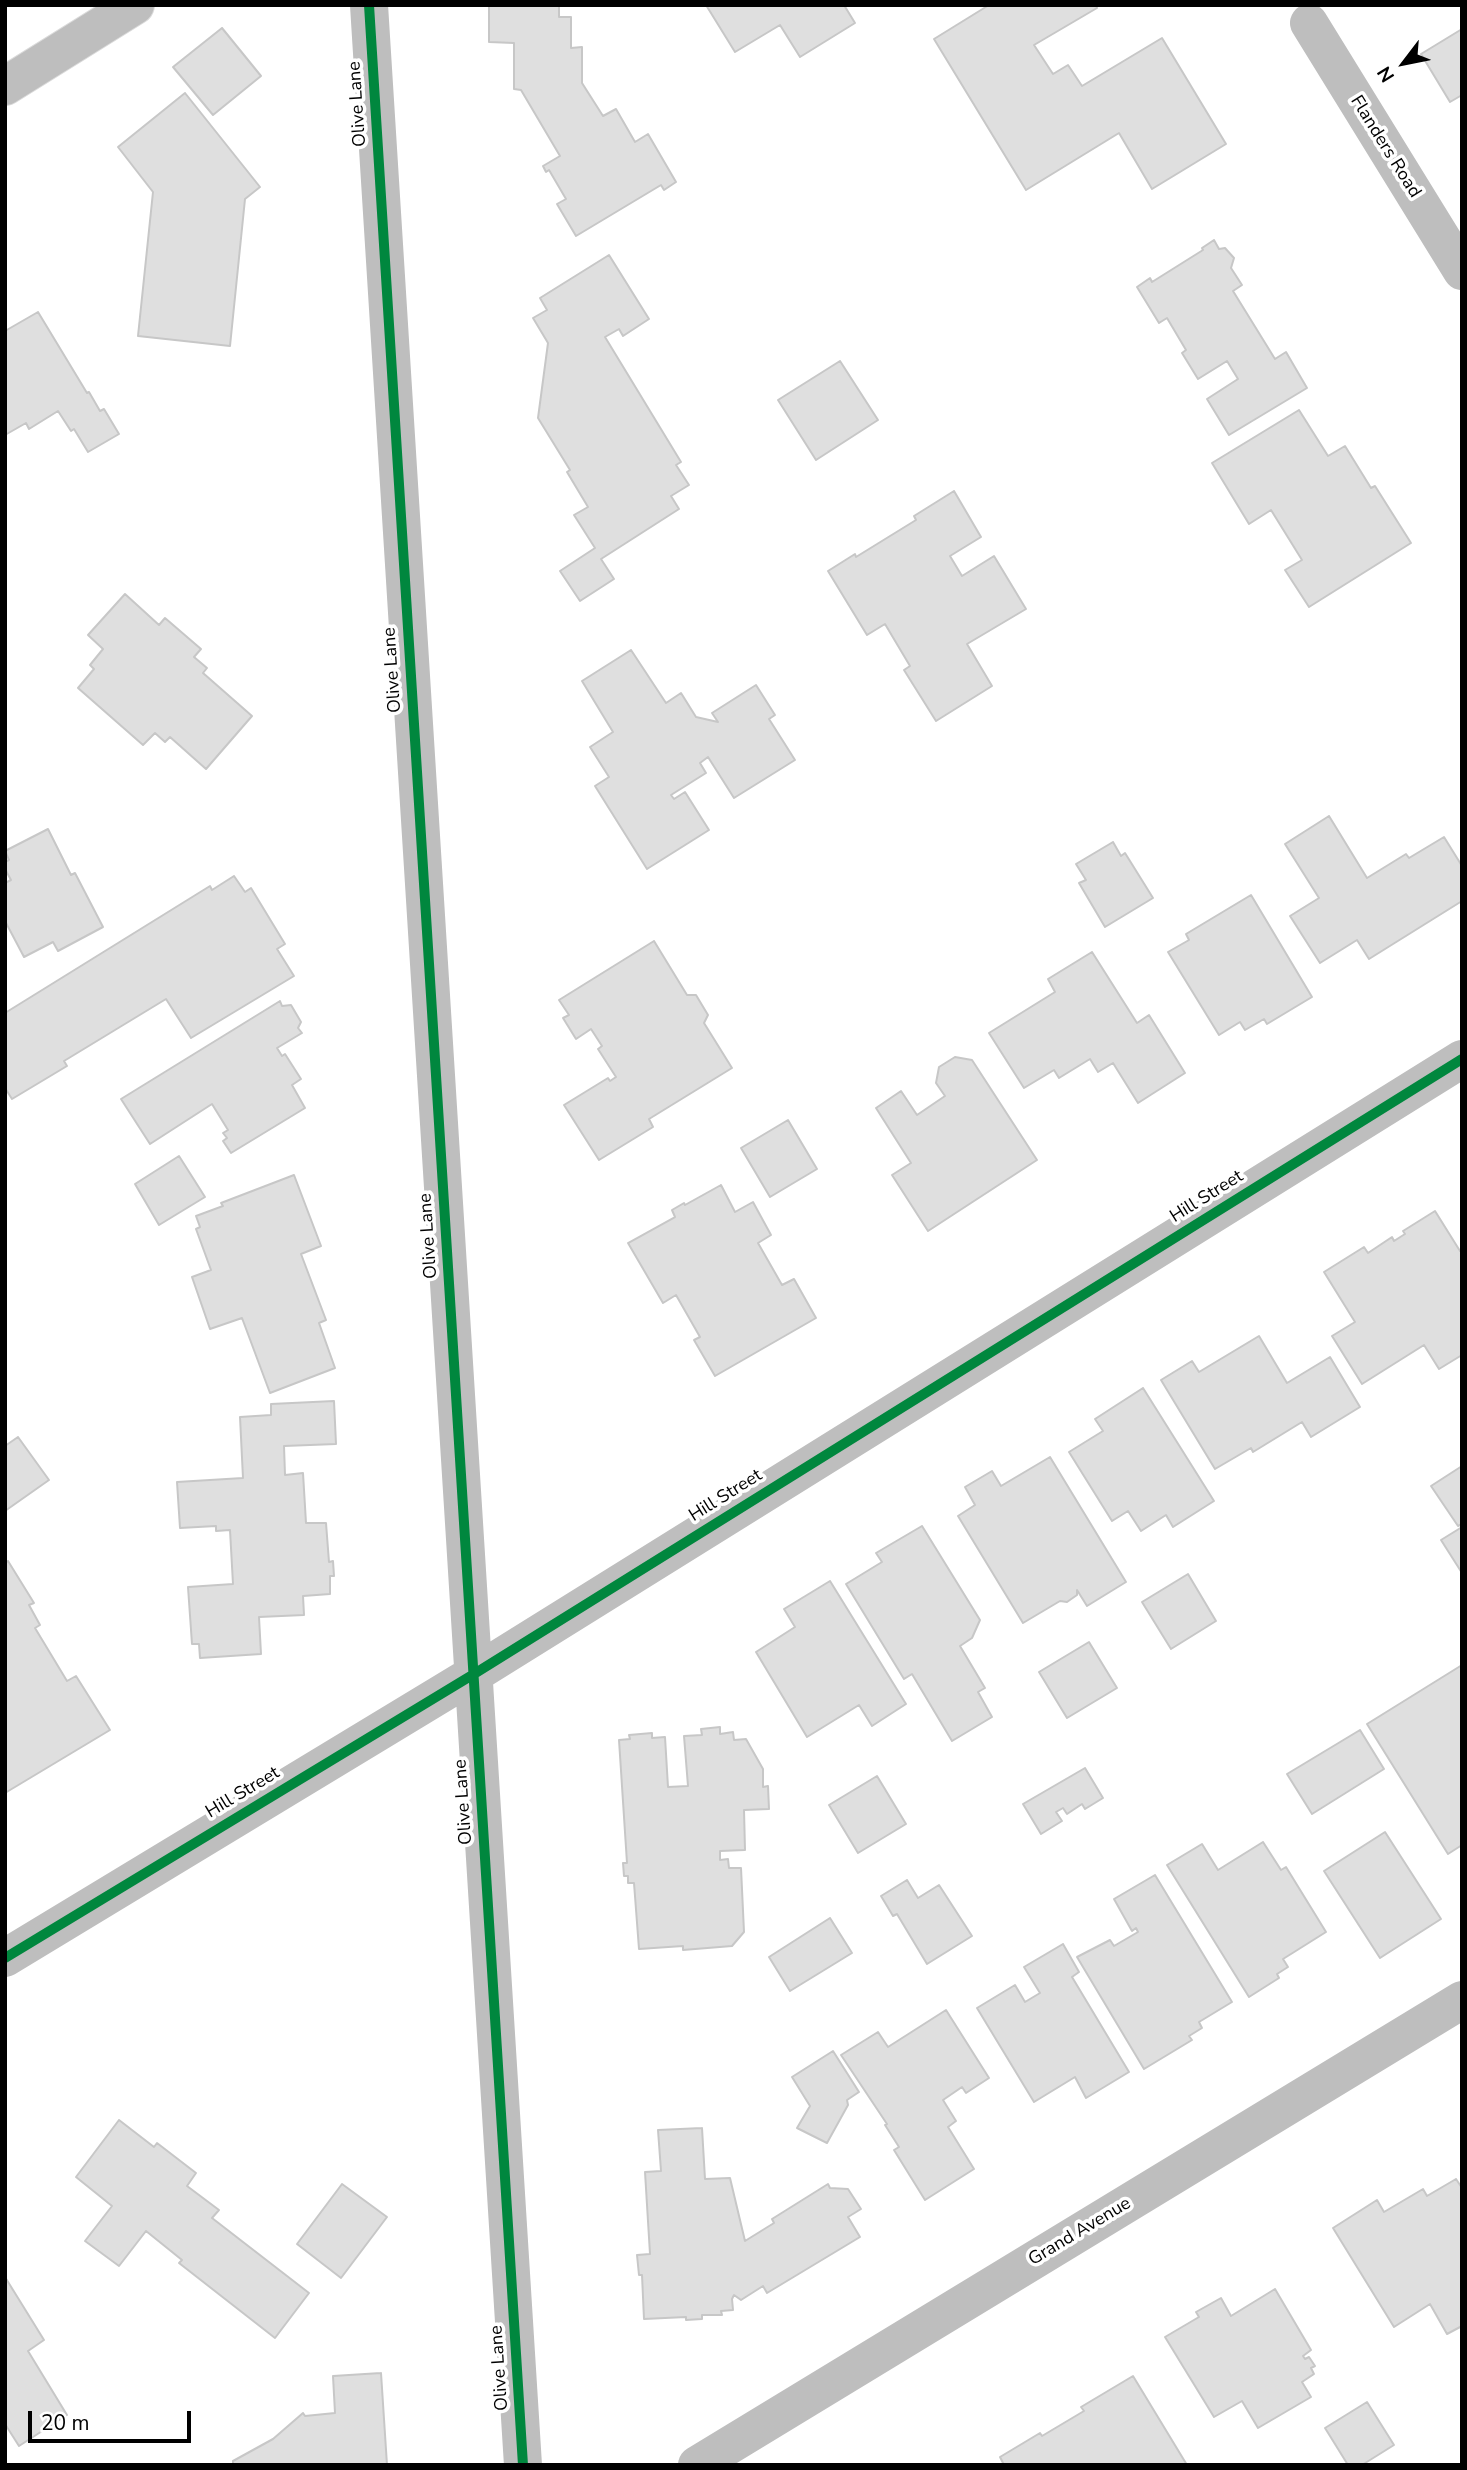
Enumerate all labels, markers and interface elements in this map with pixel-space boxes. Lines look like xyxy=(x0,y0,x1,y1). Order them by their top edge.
north arrow xyxy=(1369,28,1439,98)
street label: Olive Lane xyxy=(344,60,372,148)
text: N xyxy=(1371,61,1401,87)
street label: Flanders Road xyxy=(1345,92,1425,202)
street label: Olive Lane xyxy=(379,626,407,714)
street label: Hill Street xyxy=(1166,1166,1248,1228)
street label: Olive Lane xyxy=(415,1192,443,1280)
street label: Hill Street xyxy=(685,1465,767,1527)
street label: Olive Lane xyxy=(450,1758,478,1846)
street label: Hill Street xyxy=(202,1763,284,1823)
street label: Grand Avenue xyxy=(1025,2193,1135,2271)
street label: Olive Lane xyxy=(486,2324,514,2412)
scale bar xyxy=(32,2396,194,2440)
text: 20 m xyxy=(41,2409,90,2437)

